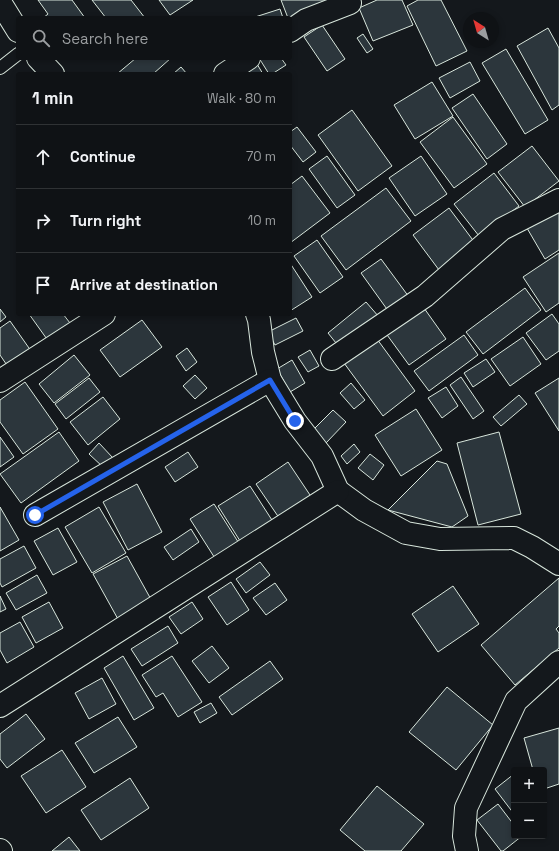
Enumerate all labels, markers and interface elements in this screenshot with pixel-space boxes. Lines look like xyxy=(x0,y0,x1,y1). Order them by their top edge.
north arrow xyxy=(463,12,499,48)
search box xyxy=(16,16,292,60)
icon: search xyxy=(30,27,52,49)
text: Search here xyxy=(62,29,148,48)
text: 1 min xyxy=(32,87,74,109)
text: Walk · 80 m xyxy=(207,90,276,107)
icon: ahead xyxy=(32,146,54,168)
text: Continue xyxy=(70,147,136,166)
text: 70 m xyxy=(246,148,276,165)
icon: right xyxy=(32,210,54,232)
text: Turn right xyxy=(70,211,141,230)
text: 10 m xyxy=(248,212,276,229)
icon: arrive xyxy=(32,274,54,296)
text: Arrive at destination xyxy=(70,275,218,294)
route end xyxy=(286,412,304,430)
route start xyxy=(26,506,44,524)
map controls xyxy=(511,767,547,839)
button: + xyxy=(511,767,547,803)
button: − xyxy=(511,803,547,839)

